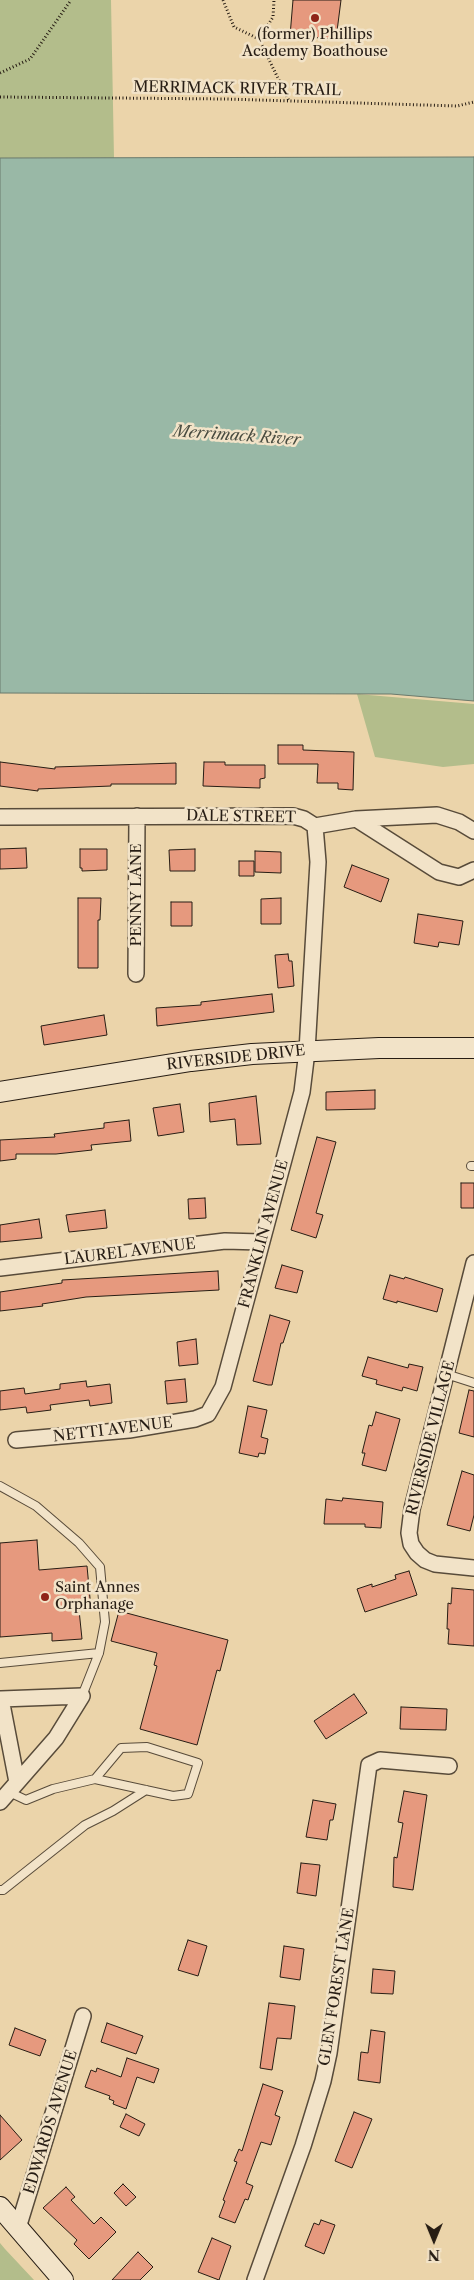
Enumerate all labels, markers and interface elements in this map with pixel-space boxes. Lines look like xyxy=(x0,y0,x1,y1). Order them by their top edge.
marker: (former) Phillips Academy Boathouse xyxy=(309,12,321,24)
place label: (former) Phillips Academy Boathouse xyxy=(242,26,388,61)
street label: MERRIMACK RIVER TRAIL xyxy=(133,78,341,100)
water label: Merrimack River xyxy=(173,422,301,450)
street label: DALE STREET xyxy=(186,807,296,827)
street label: PENNY LANE xyxy=(128,843,146,947)
street label: RIVERSIDE DRIVE xyxy=(166,1042,306,1074)
street label: FRANKLIN AVENUE xyxy=(235,1158,293,1310)
street label: LAUREL AVENUE xyxy=(63,1235,197,1269)
street label: RIVERSIDE VILLAGE xyxy=(403,1359,459,1517)
street label: NETTI AVENUE xyxy=(52,1414,174,1446)
place label: Saint Annes Orphanage xyxy=(55,1579,140,1614)
marker: Saint Annes Orphanage xyxy=(39,1591,51,1603)
street label: GLEN FOREST LANE xyxy=(316,1907,358,2067)
street label: EDWARDS AVENUE xyxy=(20,2048,82,2196)
north arrow xyxy=(409,2215,459,2265)
text: N xyxy=(428,2246,440,2264)

